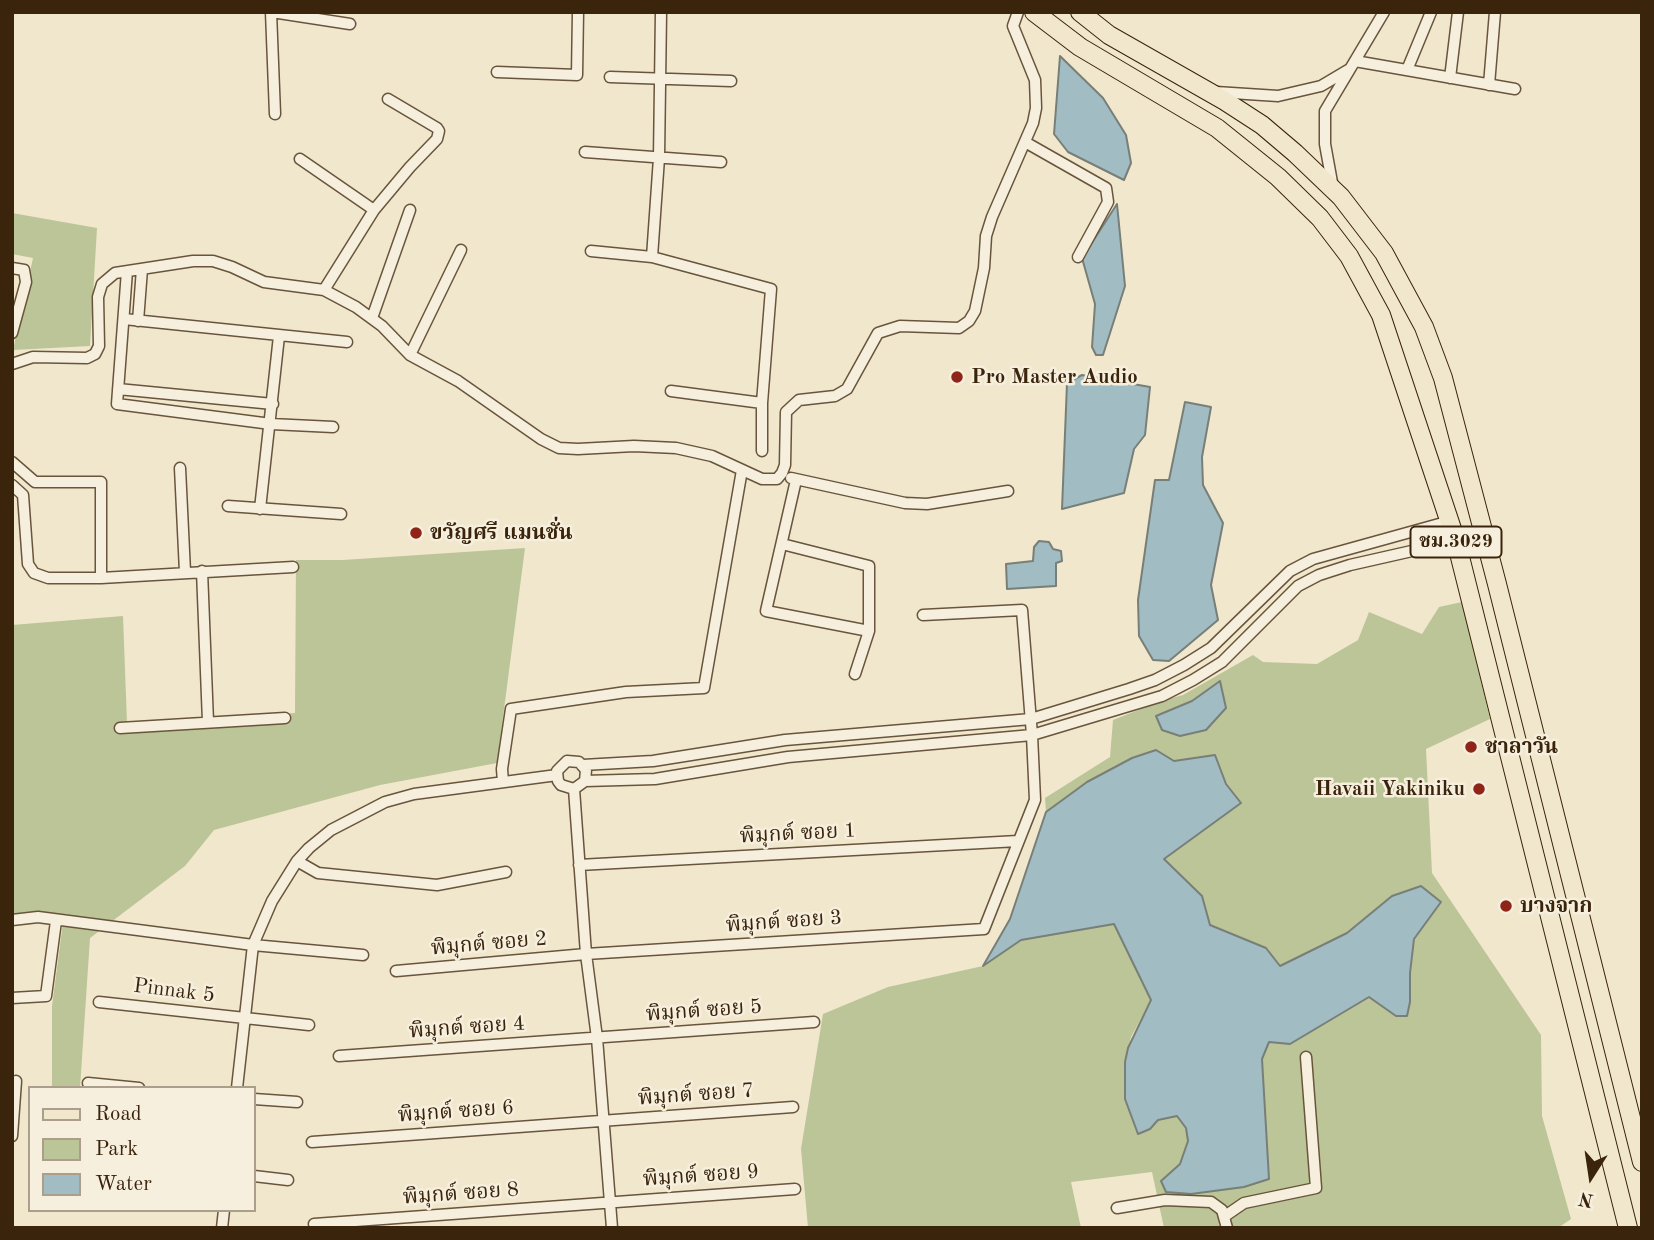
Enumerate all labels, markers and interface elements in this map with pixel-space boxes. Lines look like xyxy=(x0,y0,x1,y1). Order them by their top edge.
place label: Pro Master Audio xyxy=(971,364,1138,390)
marker: Pro Master Audio xyxy=(949,369,965,385)
place label: ขวัญศรี แมนชั่น xyxy=(430,520,573,546)
marker: ขวัญศรี แมนชั่น xyxy=(408,525,424,541)
road number: ชม.3029 xyxy=(1410,526,1502,558)
place label: ชาลาวัน xyxy=(1485,734,1558,760)
marker: ชาลาวัน xyxy=(1463,739,1479,755)
place label: Havaii Yakiniku xyxy=(1315,776,1465,802)
marker: Havaii Yakiniku xyxy=(1471,781,1487,797)
street label: พิมุกต์ ซอย 1 xyxy=(739,818,857,850)
place label: บางจาก xyxy=(1520,893,1592,919)
marker: บางจาก xyxy=(1498,898,1514,914)
street label: พิมุกต์ ซอย 3 xyxy=(725,905,843,939)
street label: พิมุกต์ ซอย 2 xyxy=(430,926,548,962)
street label: Pinnak 5 xyxy=(132,973,216,1009)
street label: พิมุกต์ ซอย 5 xyxy=(645,994,763,1028)
street label: พิมุกต์ ซอย 4 xyxy=(408,1011,526,1045)
street label: พิมุกต์ ซอย 7 xyxy=(637,1078,755,1112)
legend xyxy=(28,1086,256,1212)
street label: พิมุกต์ ซอย 6 xyxy=(397,1095,515,1129)
text: Road xyxy=(95,1104,142,1125)
text: Park xyxy=(95,1139,138,1160)
north arrow xyxy=(1556,1142,1626,1212)
street label: พิมุกต์ ซอย 9 xyxy=(642,1159,760,1193)
text: Water xyxy=(95,1174,152,1195)
street label: พิมุกต์ ซอย 8 xyxy=(402,1177,520,1211)
text: N xyxy=(1577,1187,1596,1209)

